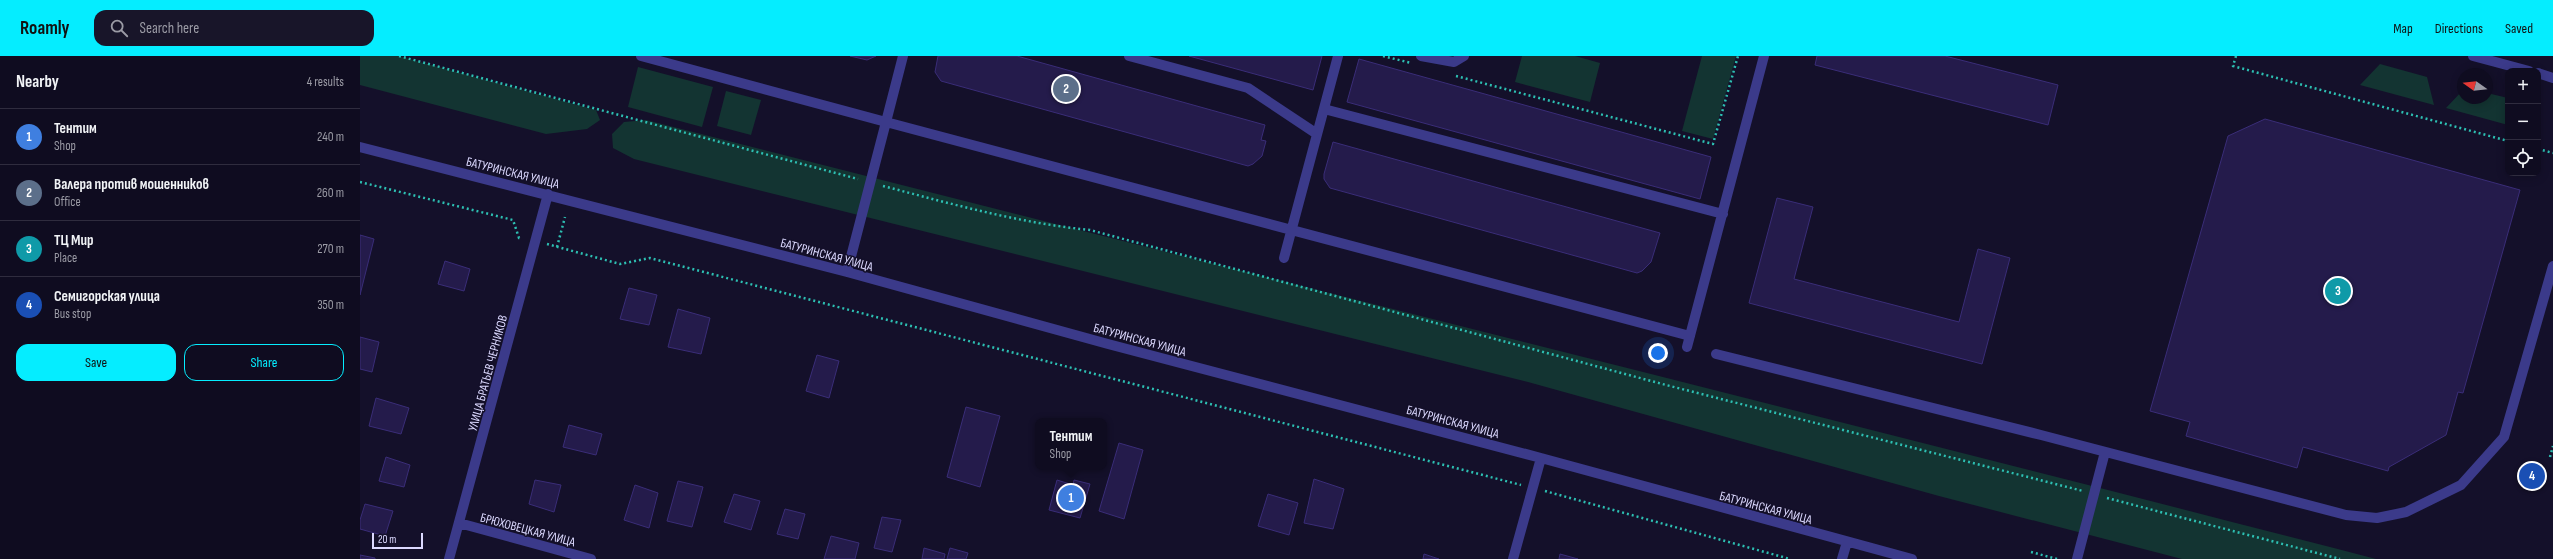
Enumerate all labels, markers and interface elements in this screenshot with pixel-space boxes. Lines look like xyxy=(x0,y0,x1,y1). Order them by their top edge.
search box xyxy=(94,10,374,46)
text: Roamly xyxy=(20,17,70,40)
icon: search xyxy=(108,17,130,39)
text: Search here xyxy=(140,19,199,38)
text: Map xyxy=(2393,20,2413,37)
text: Directions xyxy=(2435,20,2483,37)
text: Saved xyxy=(2505,20,2533,37)
north arrow xyxy=(2457,68,2493,104)
map controls xyxy=(2505,68,2541,176)
button: + xyxy=(2505,68,2541,104)
text: Nearby xyxy=(16,72,59,92)
text: 4 results xyxy=(307,74,344,90)
pin: 2 xyxy=(1053,74,1079,104)
button: − xyxy=(2505,104,2541,140)
text: Тентим xyxy=(54,119,97,138)
text: 1 xyxy=(26,129,32,145)
text: 240 m xyxy=(317,129,344,145)
text: Shop xyxy=(54,138,76,154)
button: locate xyxy=(2505,140,2541,176)
street label: БАТУРИНСКАЯ УЛИЦА xyxy=(465,154,561,192)
text: Валера против мошенников xyxy=(54,175,209,194)
text: 2 xyxy=(26,185,32,201)
text: 260 m xyxy=(317,185,344,201)
text: Office xyxy=(54,194,81,210)
text: ТЦ Мир xyxy=(54,231,94,250)
street label: БАТУРИНСКАЯ УЛИЦА xyxy=(779,235,875,275)
text: 3 xyxy=(26,241,32,257)
text: 270 m xyxy=(317,241,344,257)
text: Place xyxy=(54,250,77,266)
pin: 3 xyxy=(2325,276,2351,306)
text: Семигорская улица xyxy=(54,287,160,306)
text: 4 xyxy=(26,297,32,313)
text: 350 m xyxy=(317,297,344,313)
text: Bus stop xyxy=(54,306,91,322)
street label: УЛИЦА БРАТЬЕВ ЧЕРНИКОВ xyxy=(465,313,511,433)
street label: БАТУРИНСКАЯ УЛИЦА xyxy=(1092,320,1188,360)
your location xyxy=(1648,343,1668,363)
button: Save xyxy=(16,344,176,381)
button: Share xyxy=(184,344,344,381)
street label: БАТУРИНСКАЯ УЛИЦА xyxy=(1405,402,1501,442)
popup xyxy=(1035,418,1107,470)
text: Тентим xyxy=(1050,427,1092,446)
text: Shop xyxy=(1050,446,1072,462)
pin: 4 xyxy=(2519,461,2545,491)
pin: 1 xyxy=(1058,483,1084,513)
street label: БАТУРИНСКАЯ УЛИЦА xyxy=(1718,488,1814,528)
street label: БРЮХОВЕЦКАЯ УЛИЦА xyxy=(478,510,578,550)
scale bar xyxy=(372,531,423,550)
text: 20 m xyxy=(378,533,396,546)

